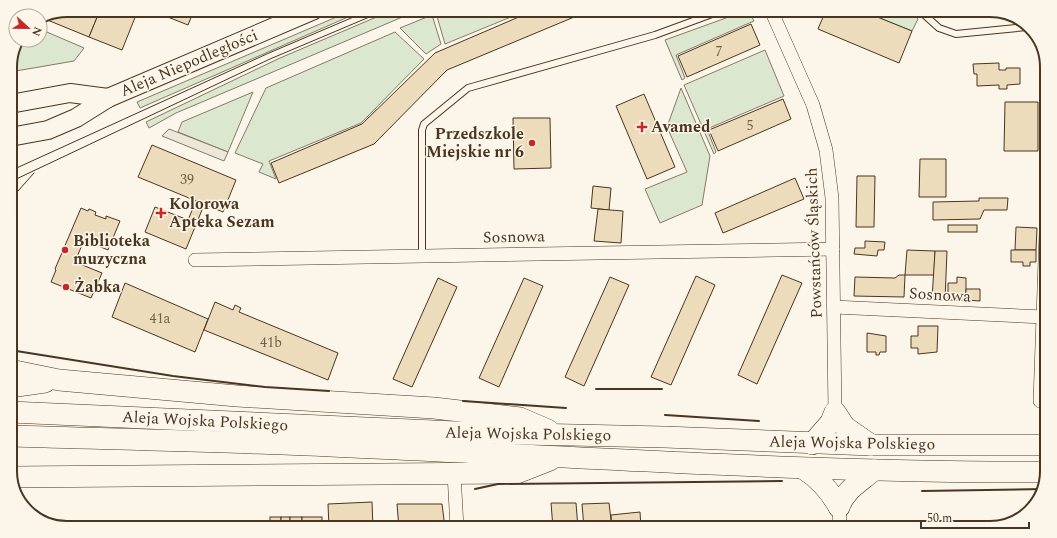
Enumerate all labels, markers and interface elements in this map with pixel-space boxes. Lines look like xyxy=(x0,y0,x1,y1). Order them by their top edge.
north arrow xyxy=(8,8,48,48)
street label: Aleja Niepodległości xyxy=(116,23,262,103)
text: N xyxy=(27,24,46,39)
house number: 7 xyxy=(716,41,723,62)
place label: Avamed xyxy=(651,115,710,139)
house number: 5 xyxy=(747,115,754,136)
marker: Avamed xyxy=(636,121,648,133)
place label: Przedszkole Miejskie nr 6 xyxy=(426,122,524,164)
marker: Przedszkole Miejskie nr 6 xyxy=(527,138,537,148)
street label: Powstańców Śląskich xyxy=(799,167,829,319)
house number: 39 xyxy=(180,169,194,190)
place label: Kolorowa Apteka Sezam xyxy=(169,192,275,234)
marker: Kolorowa Apteka Sezam xyxy=(156,208,166,218)
street label: Sosnowa xyxy=(483,224,545,250)
place label: Biblioteka muzyczna xyxy=(73,229,151,271)
marker: Biblioteka muzyczna xyxy=(60,245,70,255)
place label: Żabka xyxy=(74,275,121,299)
street label: Sosnowa xyxy=(908,281,972,309)
marker: Żabka xyxy=(61,282,71,292)
house number: 41a xyxy=(150,308,171,329)
house number: 41b xyxy=(260,332,282,353)
street label: Aleja Wojska Polskiego xyxy=(121,405,289,437)
street label: Aleja Wojska Polskiego xyxy=(445,421,611,447)
street label: Aleja Wojska Polskiego xyxy=(769,430,935,456)
scale bar xyxy=(921,504,1029,530)
text: 50 m xyxy=(927,509,952,528)

